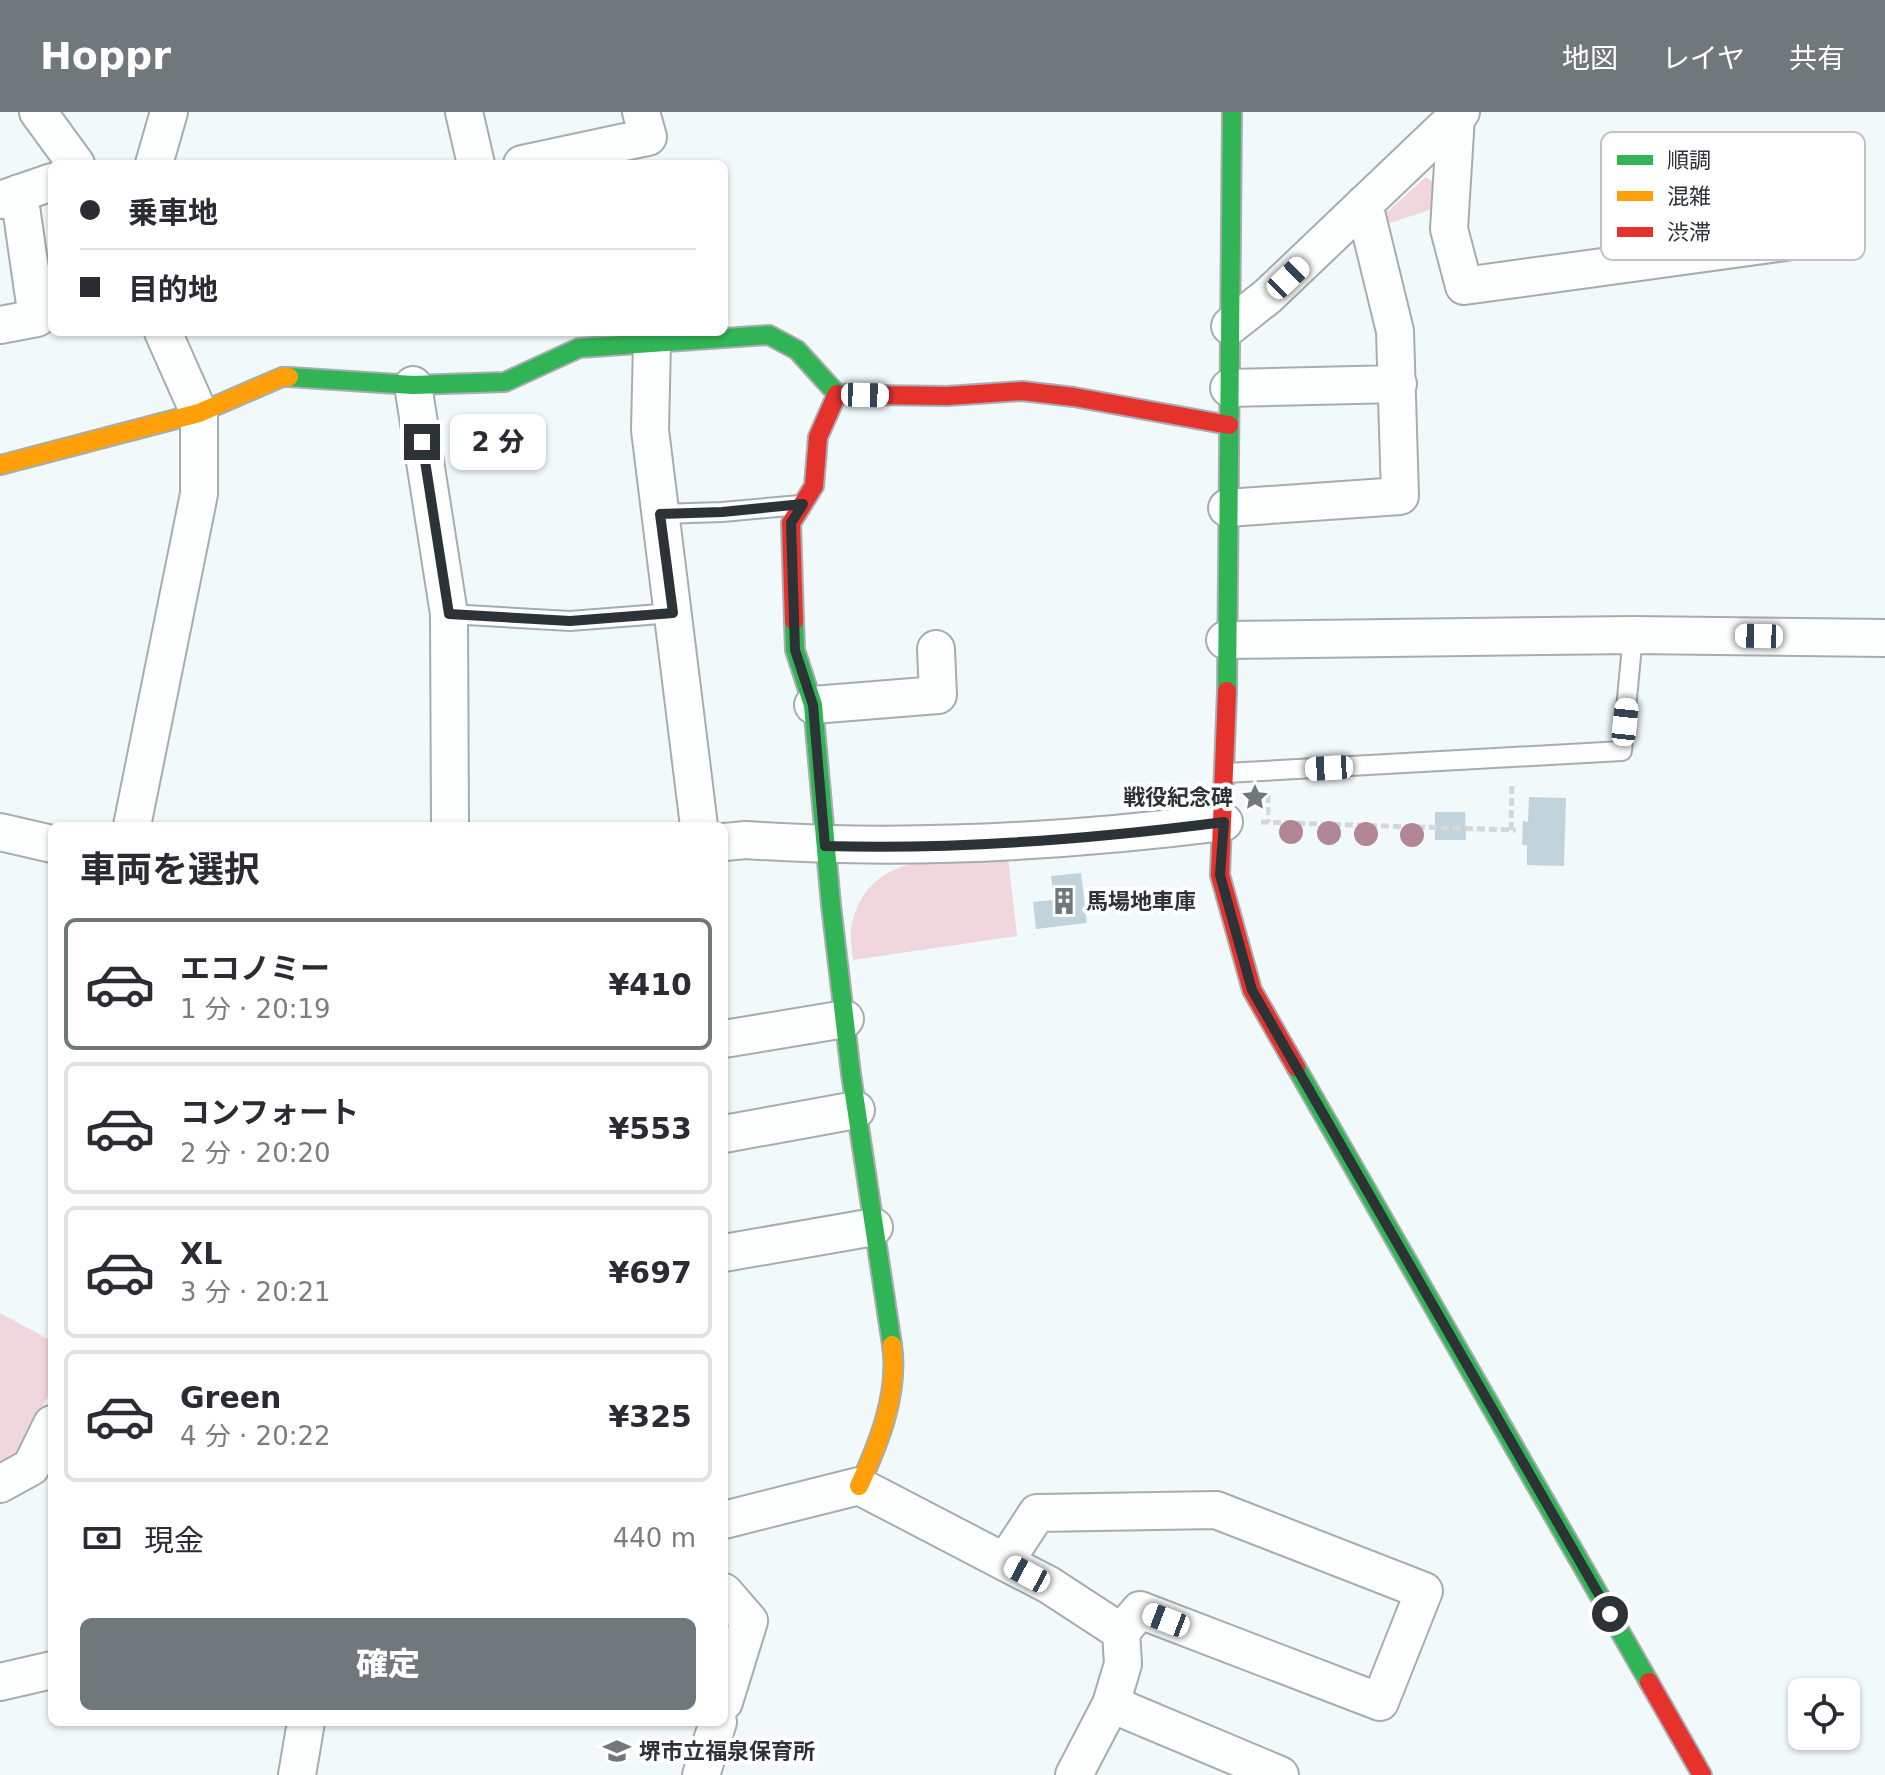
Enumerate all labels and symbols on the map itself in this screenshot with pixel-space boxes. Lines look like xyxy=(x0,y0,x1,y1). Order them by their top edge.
legend xyxy=(1601,132,1865,260)
text: 順調 xyxy=(1667,148,1711,173)
text: 混雑 xyxy=(1667,184,1711,209)
text: 渋滞 xyxy=(1667,220,1711,245)
car xyxy=(1262,253,1314,303)
car xyxy=(841,383,889,407)
callout: 2 分 xyxy=(450,414,546,470)
route end xyxy=(404,424,440,460)
car xyxy=(1735,624,1783,648)
car xyxy=(1611,697,1639,747)
car xyxy=(1304,755,1354,781)
place icon: 戦役紀念碑 xyxy=(1240,782,1270,812)
place label: 戦役紀念碑 xyxy=(1123,785,1233,810)
building icon: 馬場地車庫 xyxy=(1049,886,1079,916)
place label: 馬場地車庫 xyxy=(1086,889,1196,914)
car xyxy=(1000,1552,1054,1596)
route start xyxy=(1592,1596,1628,1632)
car xyxy=(1139,1600,1193,1640)
school or university icon: 堺市立福泉保育所 xyxy=(602,1736,632,1766)
place label: 堺市立福泉保育所 xyxy=(639,1739,815,1764)

